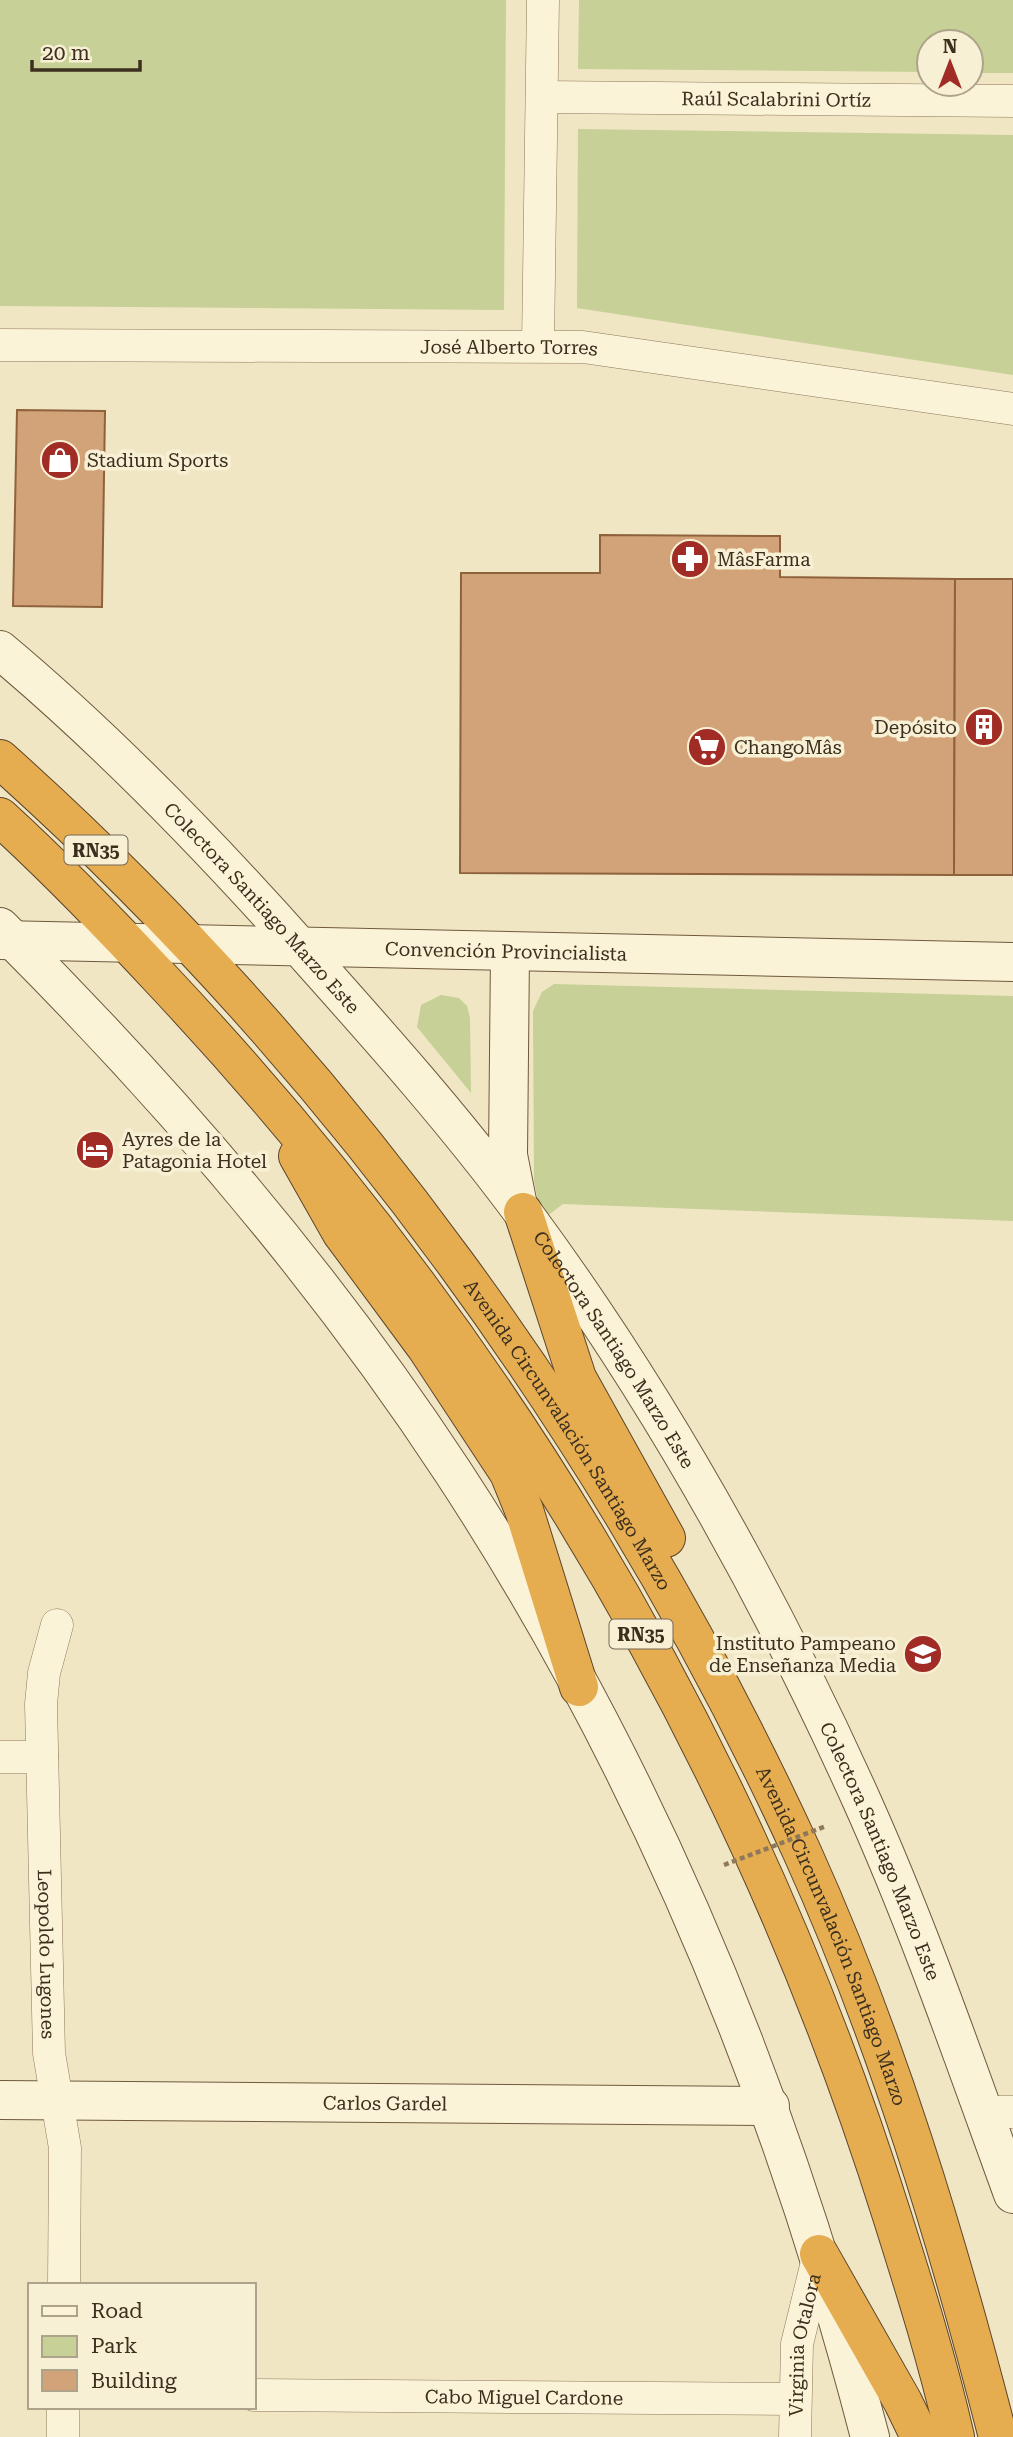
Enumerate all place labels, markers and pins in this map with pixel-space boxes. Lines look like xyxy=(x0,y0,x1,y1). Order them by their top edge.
shop icon: Stadium Sports xyxy=(39,439,81,481)
place label: Stadium Sports xyxy=(87,449,228,472)
pharmacy icon: MâsFarma xyxy=(669,538,711,580)
place label: MâsFarma xyxy=(717,548,811,571)
building icon: Depósito xyxy=(963,706,1005,748)
place label: Depósito xyxy=(874,716,957,739)
supermarket icon: ChangoMâs xyxy=(686,726,728,768)
place label: ChangoMâs xyxy=(734,736,842,759)
place label: Ayres de la Patagonia Hotel xyxy=(122,1128,267,1173)
hotel icon: Ayres de la Patagonia Hotel xyxy=(74,1129,116,1171)
place label: Instituto Pampeano de Enseñanza Media xyxy=(709,1632,897,1677)
school or university icon: Instituto Pampeano de Enseñanza Media xyxy=(902,1633,944,1675)

